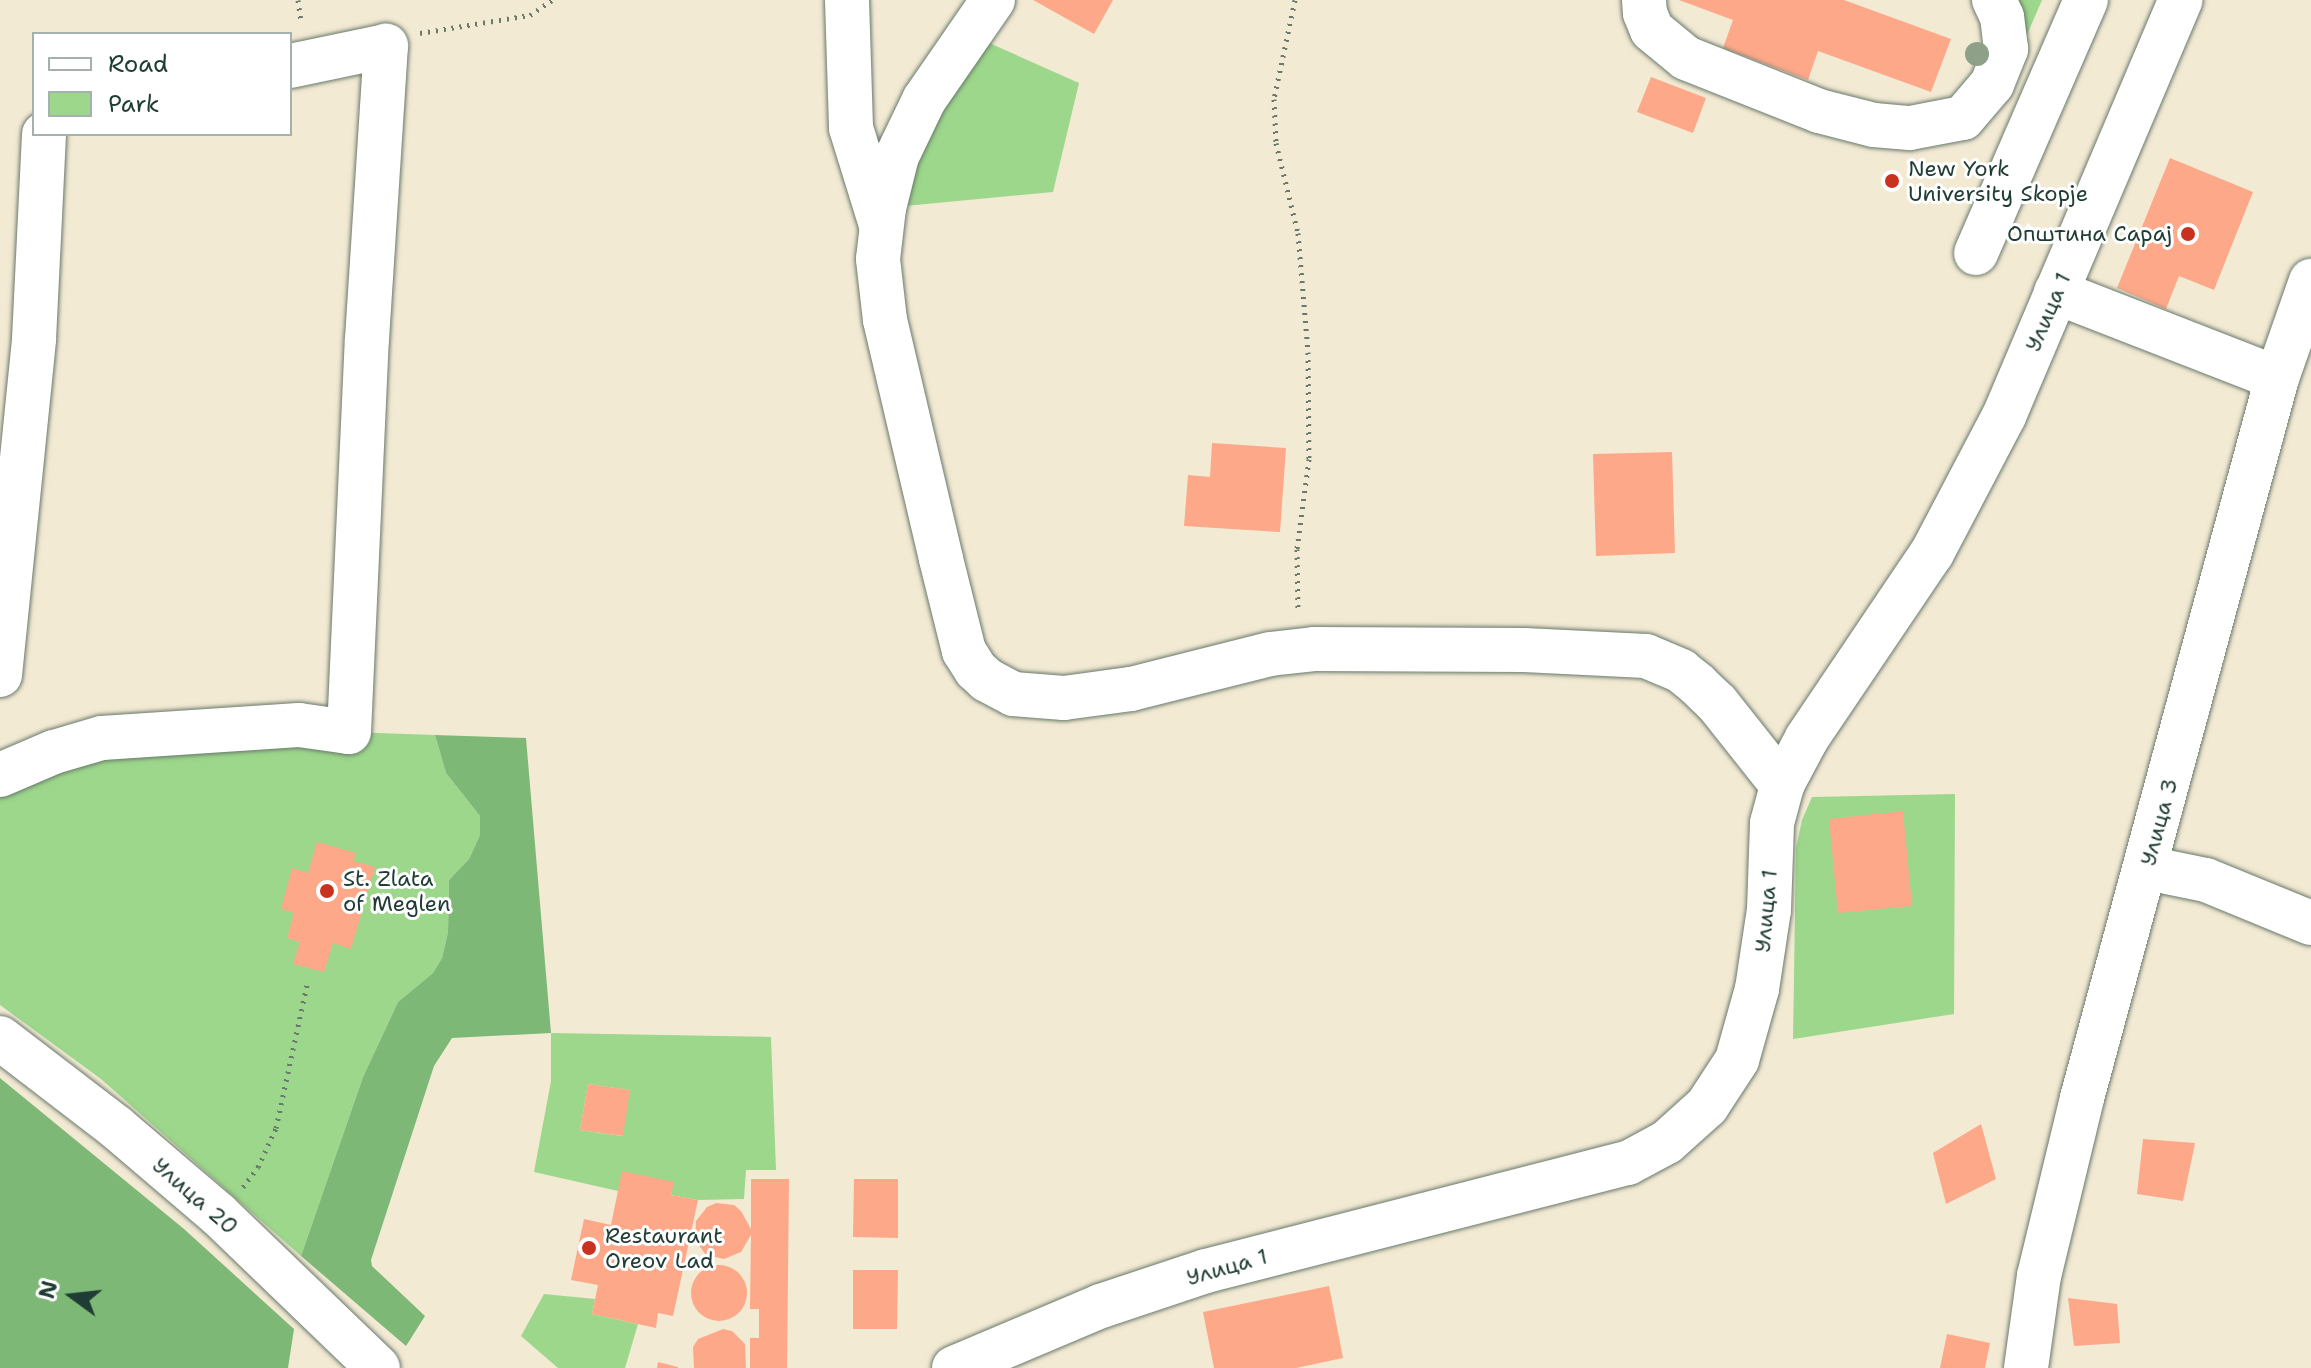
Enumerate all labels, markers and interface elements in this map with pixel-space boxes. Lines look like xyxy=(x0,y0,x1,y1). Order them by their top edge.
legend xyxy=(32,32,292,136)
text: Road xyxy=(108,48,168,80)
text: Park xyxy=(108,88,160,120)
place label: New York University Skopje xyxy=(1908,155,2088,206)
marker: New York University Skopje xyxy=(1883,172,1901,190)
place label: Општина Сарај xyxy=(2007,221,2172,247)
marker: Општина Сарај xyxy=(2179,225,2197,243)
street label: Улица 1 xyxy=(2020,269,2076,355)
street label: Улица 3 xyxy=(2135,775,2183,869)
place label: St. Zlata of Meglen xyxy=(343,865,451,916)
street label: Улица 1 xyxy=(1749,868,1783,954)
marker: St. Zlata of Meglen xyxy=(318,882,336,900)
street label: Улица 20 xyxy=(147,1152,243,1240)
place label: Restaurant Oreov Lad xyxy=(605,1222,723,1274)
marker: Restaurant Oreov Lad xyxy=(580,1239,598,1257)
street label: Улица 1 xyxy=(1183,1243,1271,1291)
north arrow xyxy=(32,1256,112,1336)
text: N xyxy=(32,1277,65,1302)

